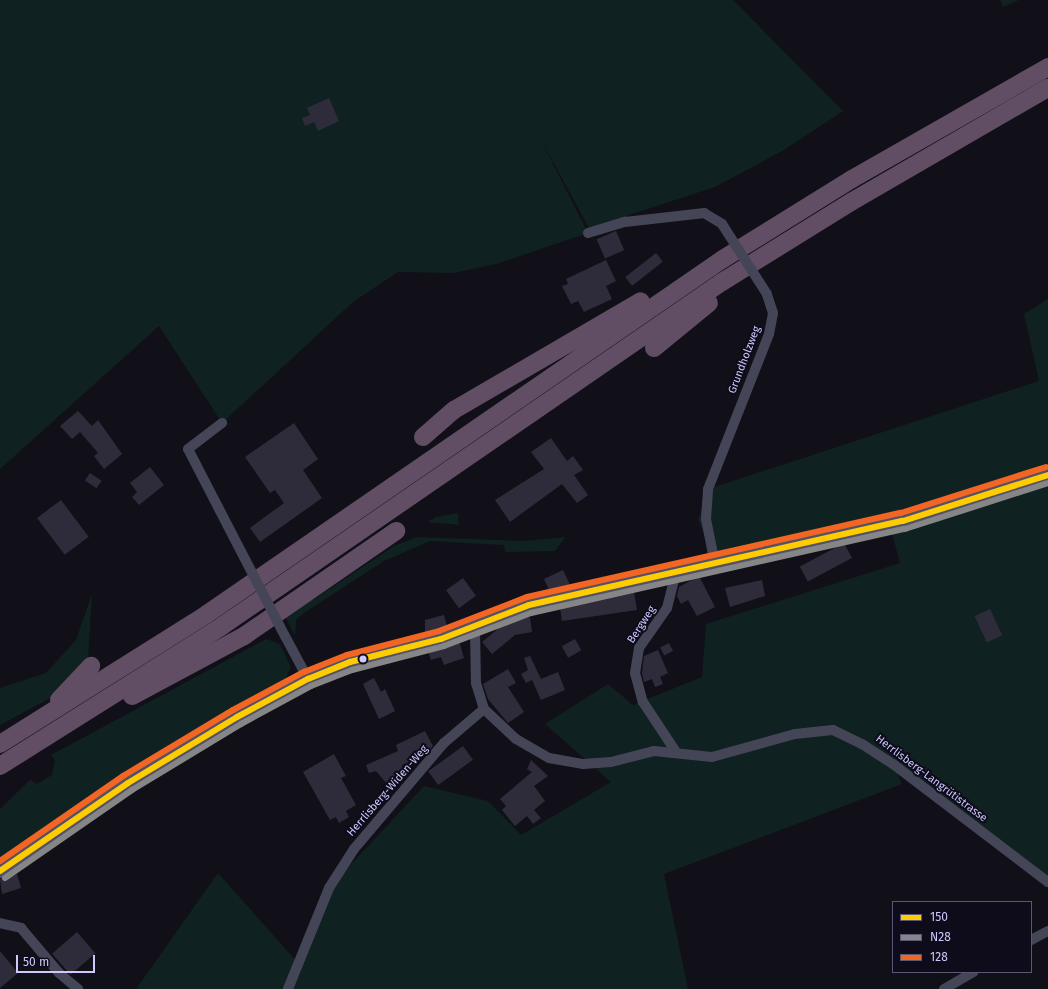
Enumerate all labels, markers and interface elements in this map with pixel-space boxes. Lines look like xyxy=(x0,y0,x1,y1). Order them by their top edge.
street label: Grundholzweg xyxy=(726,324,764,396)
street label: Bergweg xyxy=(625,604,659,646)
unlabelled marker xyxy=(358,654,368,664)
street label: Herrlisberg-Langrütistrasse xyxy=(873,733,989,825)
street label: Herrlisberg-Widen-Weg xyxy=(345,743,431,839)
legend xyxy=(892,901,1032,973)
text: 150 xyxy=(930,910,948,924)
text: N28 xyxy=(930,930,951,944)
scale bar xyxy=(18,947,97,973)
text: 128 xyxy=(930,950,948,964)
text: 50 m xyxy=(23,955,49,969)

